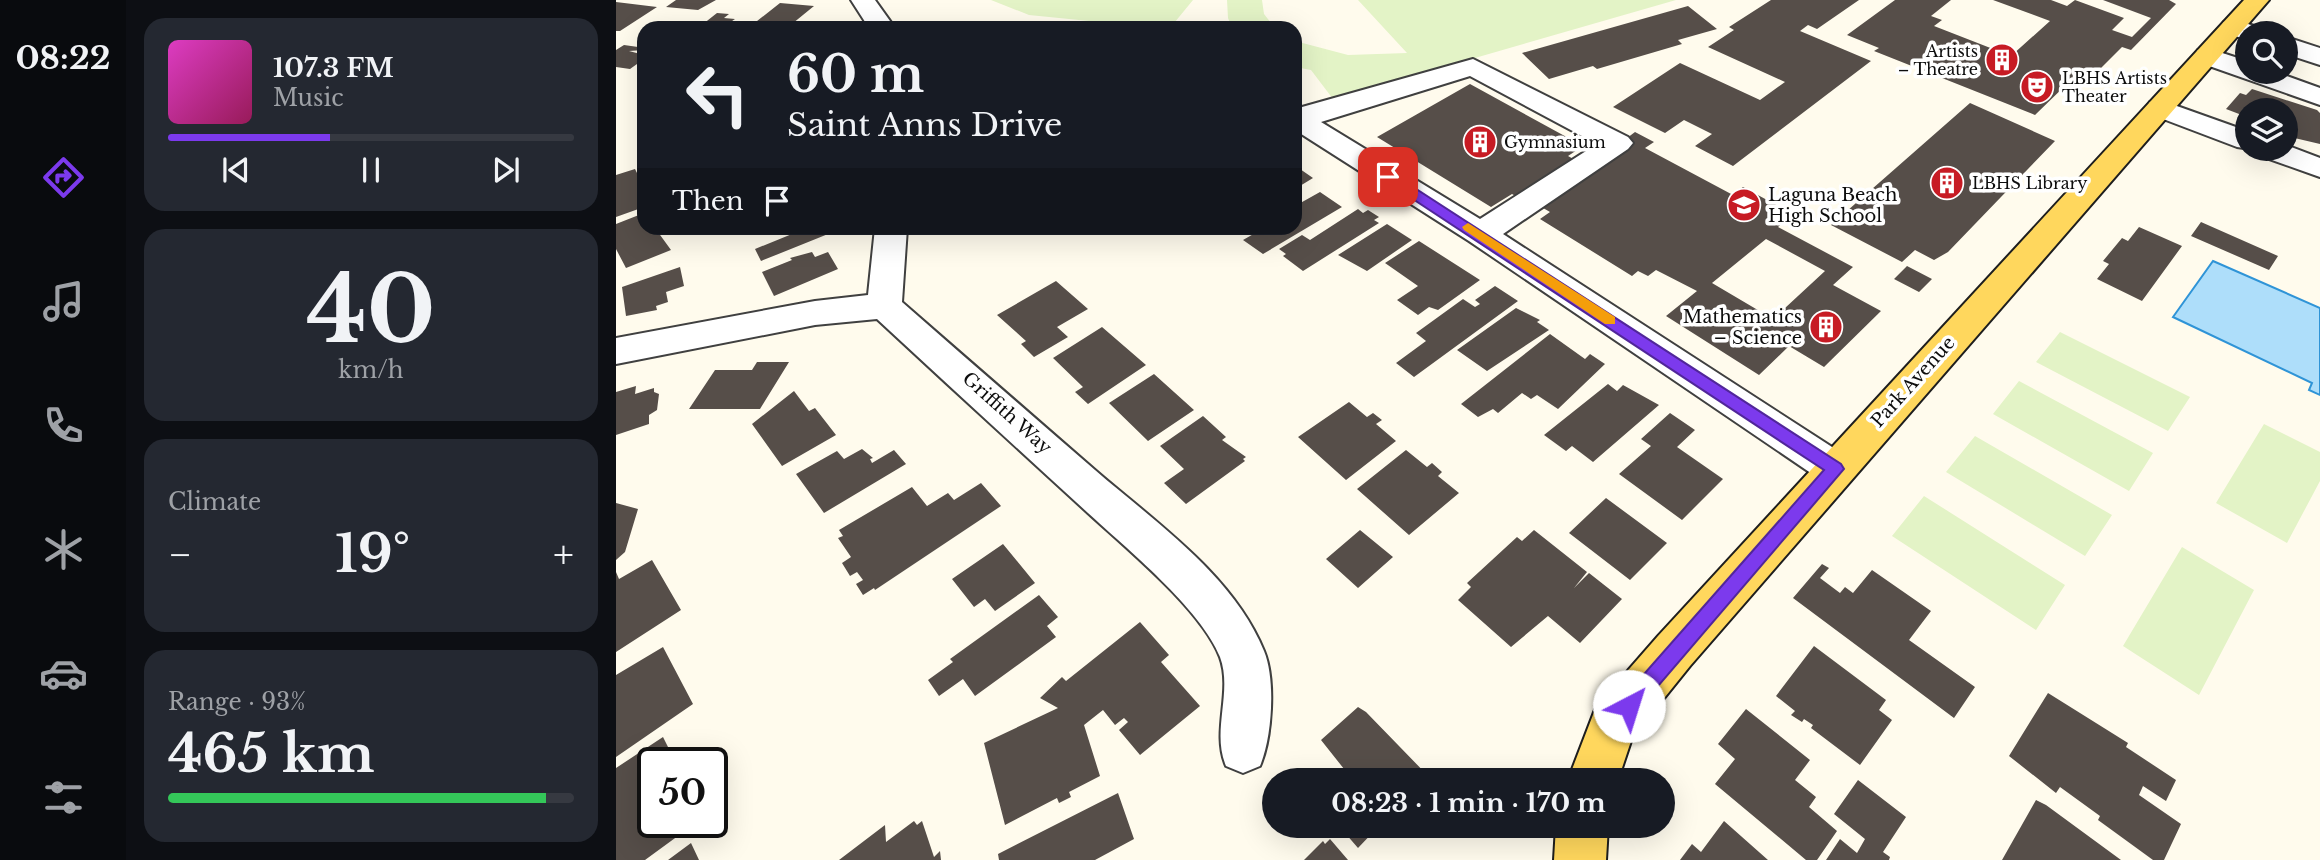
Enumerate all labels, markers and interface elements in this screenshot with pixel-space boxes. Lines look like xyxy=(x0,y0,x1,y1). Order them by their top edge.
map controls xyxy=(2235,21,2298,161)
button: search xyxy=(2235,21,2298,84)
text: 08:22 xyxy=(15,38,111,78)
place label: Artists – Theatre xyxy=(1898,41,1978,79)
building icon: Artists – Theatre xyxy=(1983,41,2021,79)
text: 60 m xyxy=(787,44,924,105)
icon: left xyxy=(672,49,763,140)
text: 107.3 FM xyxy=(273,52,394,84)
theatre icon: LBHS Artists Theater xyxy=(2018,68,2056,106)
place label: LBHS Artists Theater xyxy=(2062,68,2167,106)
text: Music xyxy=(273,84,344,112)
button: layers xyxy=(2235,98,2298,161)
text: Saint Anns Drive xyxy=(787,105,1062,145)
building icon: Gymnasium xyxy=(1461,123,1499,161)
place label: Gymnasium xyxy=(1504,132,1606,152)
pin xyxy=(1358,147,1418,207)
icon: previous xyxy=(217,151,255,189)
icon: pause xyxy=(352,151,390,189)
icon: next xyxy=(487,151,525,189)
icon: directions xyxy=(39,153,88,202)
icon: arrive xyxy=(1369,158,1407,196)
building icon: LBHS Library xyxy=(1928,164,1966,202)
place label: LBHS Library xyxy=(1972,173,2088,193)
icon: arrive xyxy=(758,182,796,220)
place label: Laguna Beach High School xyxy=(1768,184,1897,227)
text: Then xyxy=(672,185,744,217)
school or university icon: Laguna Beach High School xyxy=(1725,186,1763,224)
text: 40 xyxy=(306,254,436,367)
icon: music xyxy=(39,277,88,326)
place label: Mathematics – Science xyxy=(1683,306,1802,349)
building icon: Mathematics – Science xyxy=(1807,308,1845,346)
street label: Park Avenue xyxy=(1867,332,1959,432)
text: km/h xyxy=(338,356,404,384)
street label: Griffith Way xyxy=(958,367,1056,459)
icon: phone xyxy=(39,401,88,450)
text: Climate xyxy=(168,488,261,516)
text: 19° xyxy=(335,522,410,586)
icon: climate xyxy=(39,525,88,574)
text: − xyxy=(168,531,192,578)
text: + xyxy=(553,531,574,578)
icon: car xyxy=(39,649,88,698)
position arrow xyxy=(1592,669,1666,743)
text: Range · 93% xyxy=(168,688,306,716)
text: 465 km xyxy=(168,722,374,786)
speed limit sign: 50 xyxy=(637,747,728,838)
icon: filters xyxy=(39,773,88,822)
text: 08:23 · 1 min · 170 m xyxy=(1331,787,1606,819)

